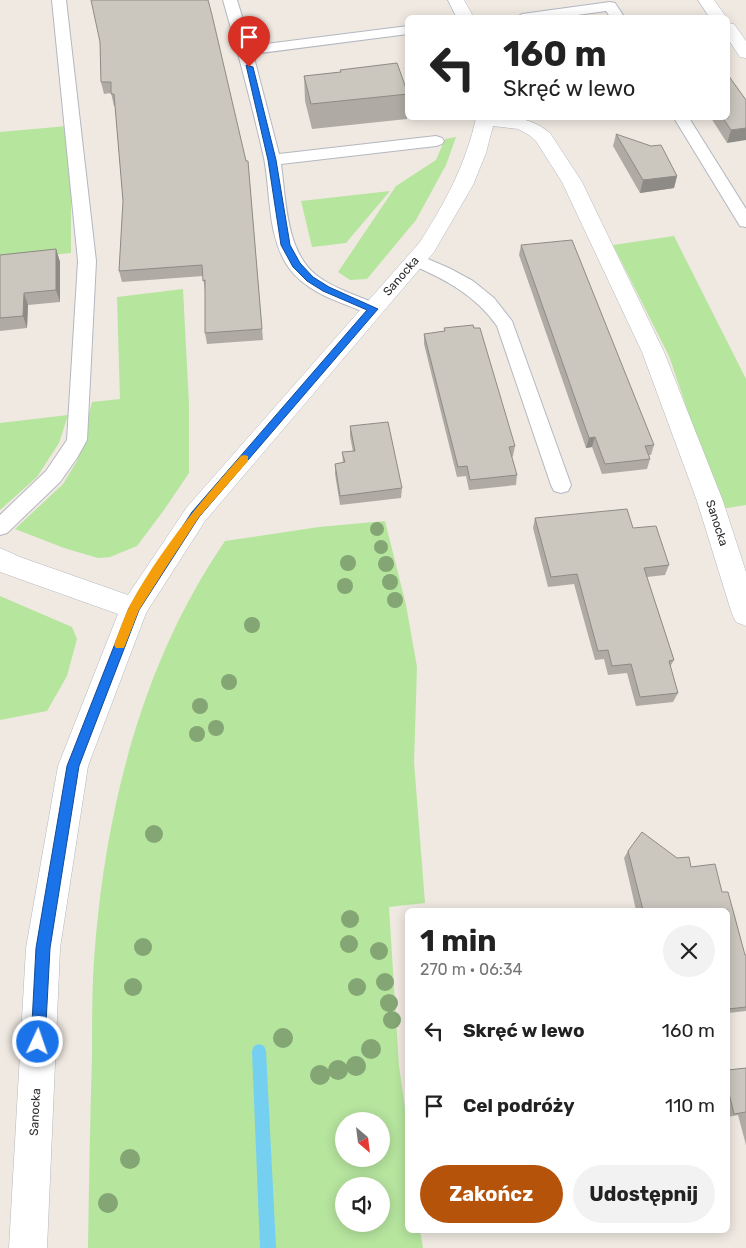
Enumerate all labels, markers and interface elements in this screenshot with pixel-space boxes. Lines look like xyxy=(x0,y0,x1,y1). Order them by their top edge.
pin xyxy=(228,16,270,67)
icon: arrive xyxy=(235,23,263,51)
text: 160 m xyxy=(503,33,607,75)
icon: left xyxy=(420,35,485,100)
text: Skręć w lewo xyxy=(503,75,635,102)
street label: Sanocka xyxy=(380,253,422,299)
street label: Sanocka xyxy=(703,498,731,548)
text: 1 min xyxy=(420,923,497,959)
button: close xyxy=(663,925,715,977)
text: 270 m · 06:34 xyxy=(420,960,522,979)
position arrow xyxy=(11,1015,63,1067)
icon: left xyxy=(420,1017,448,1045)
text: Skręć w lewo xyxy=(463,1019,585,1042)
text: 160 m xyxy=(662,1019,715,1042)
street label: Sanocka xyxy=(27,1088,43,1136)
icon: arrive xyxy=(420,1092,448,1120)
text: Cel podróży xyxy=(463,1094,575,1117)
text: 110 m xyxy=(665,1094,715,1117)
north arrow xyxy=(335,1112,390,1168)
map controls xyxy=(335,1112,390,1232)
button: Zakończ xyxy=(420,1165,563,1223)
button: Udostępnij xyxy=(573,1165,715,1223)
button: sound xyxy=(335,1177,390,1232)

